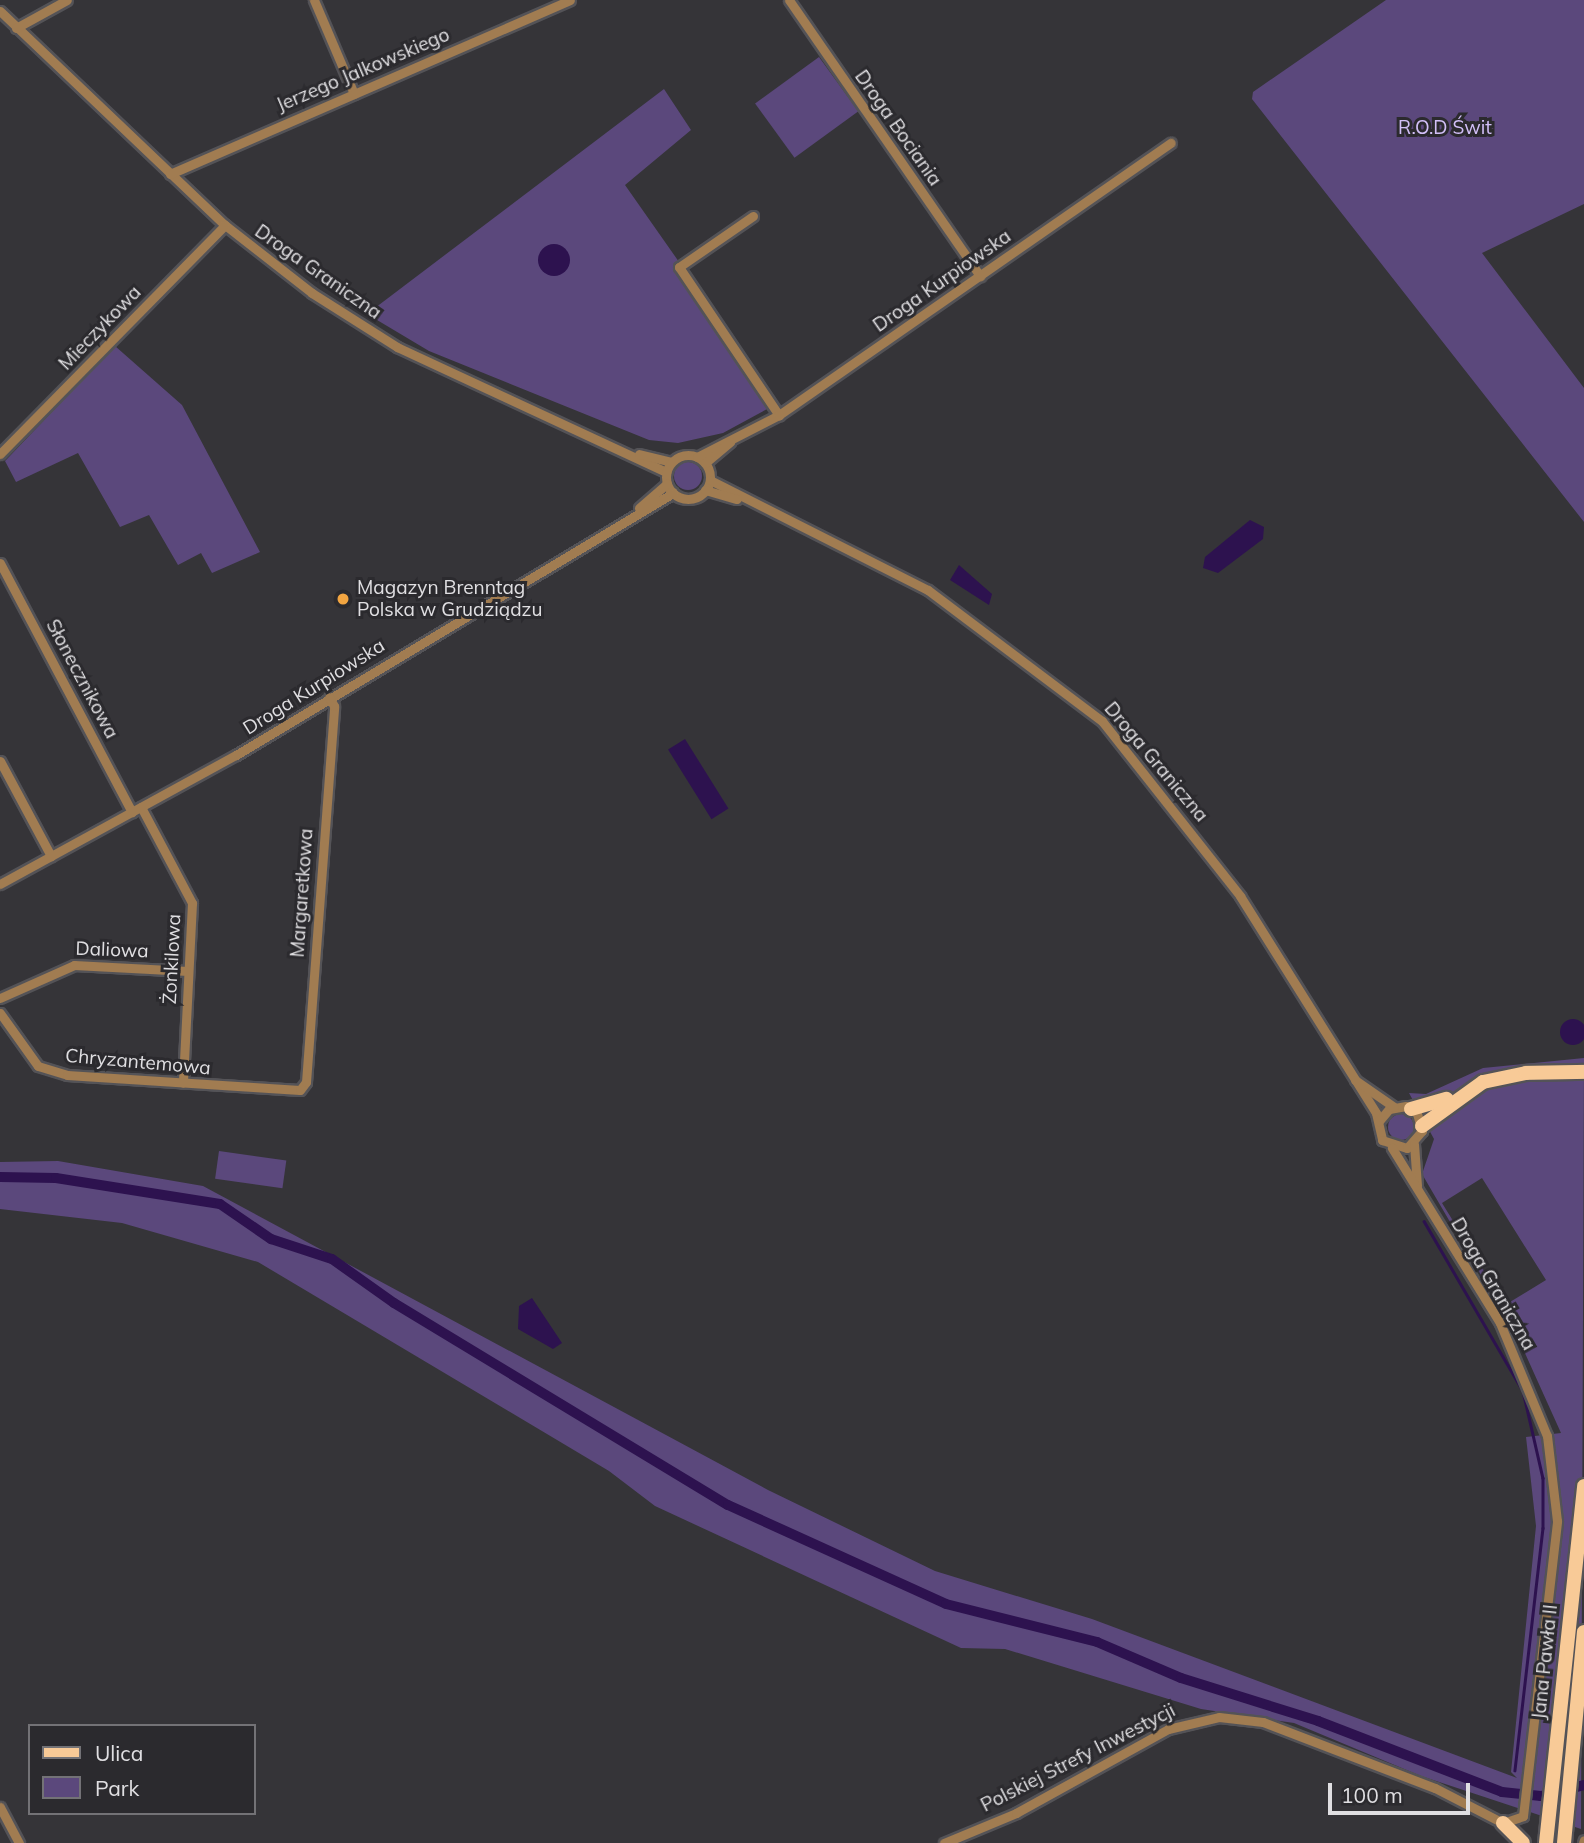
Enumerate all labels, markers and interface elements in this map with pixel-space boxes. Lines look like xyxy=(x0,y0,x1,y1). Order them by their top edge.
street label: Jerzego Jalkowskiego xyxy=(273,23,453,117)
street label: Droga Bociania xyxy=(850,66,946,190)
park label: R.O.D Świt xyxy=(1398,117,1492,139)
street label: Droga Graniczna xyxy=(250,220,386,324)
street label: Droga Kurpiowska xyxy=(869,225,1015,337)
street label: Mieczykowa xyxy=(54,281,146,375)
place label: Magazyn Brenntag Polska w Grudziądzu xyxy=(357,577,542,621)
marker: Magazyn Brenntag Polska w Grudziądzu xyxy=(335,591,351,607)
street label: Słonecznikowa xyxy=(41,616,123,742)
street label: Droga Kurpiowska xyxy=(239,634,389,740)
street label: Droga Graniczna xyxy=(1099,698,1213,826)
street label: Margaretkowa xyxy=(286,828,318,958)
street label: Żonkilowa xyxy=(158,913,186,1005)
street label: Daliowa xyxy=(75,937,149,963)
street label: Chryzantemowa xyxy=(64,1044,212,1080)
street label: Droga Graniczna xyxy=(1446,1214,1540,1354)
street label: Jana Pawła II xyxy=(1528,1603,1562,1721)
street label: Polskiej Strefy Inwestycji xyxy=(977,1699,1179,1817)
legend xyxy=(28,1724,256,1815)
text: Ulica xyxy=(95,1740,143,1766)
scale bar xyxy=(1332,1770,1474,1814)
text: Park xyxy=(95,1775,139,1801)
text: 100 m xyxy=(1341,1782,1403,1808)

